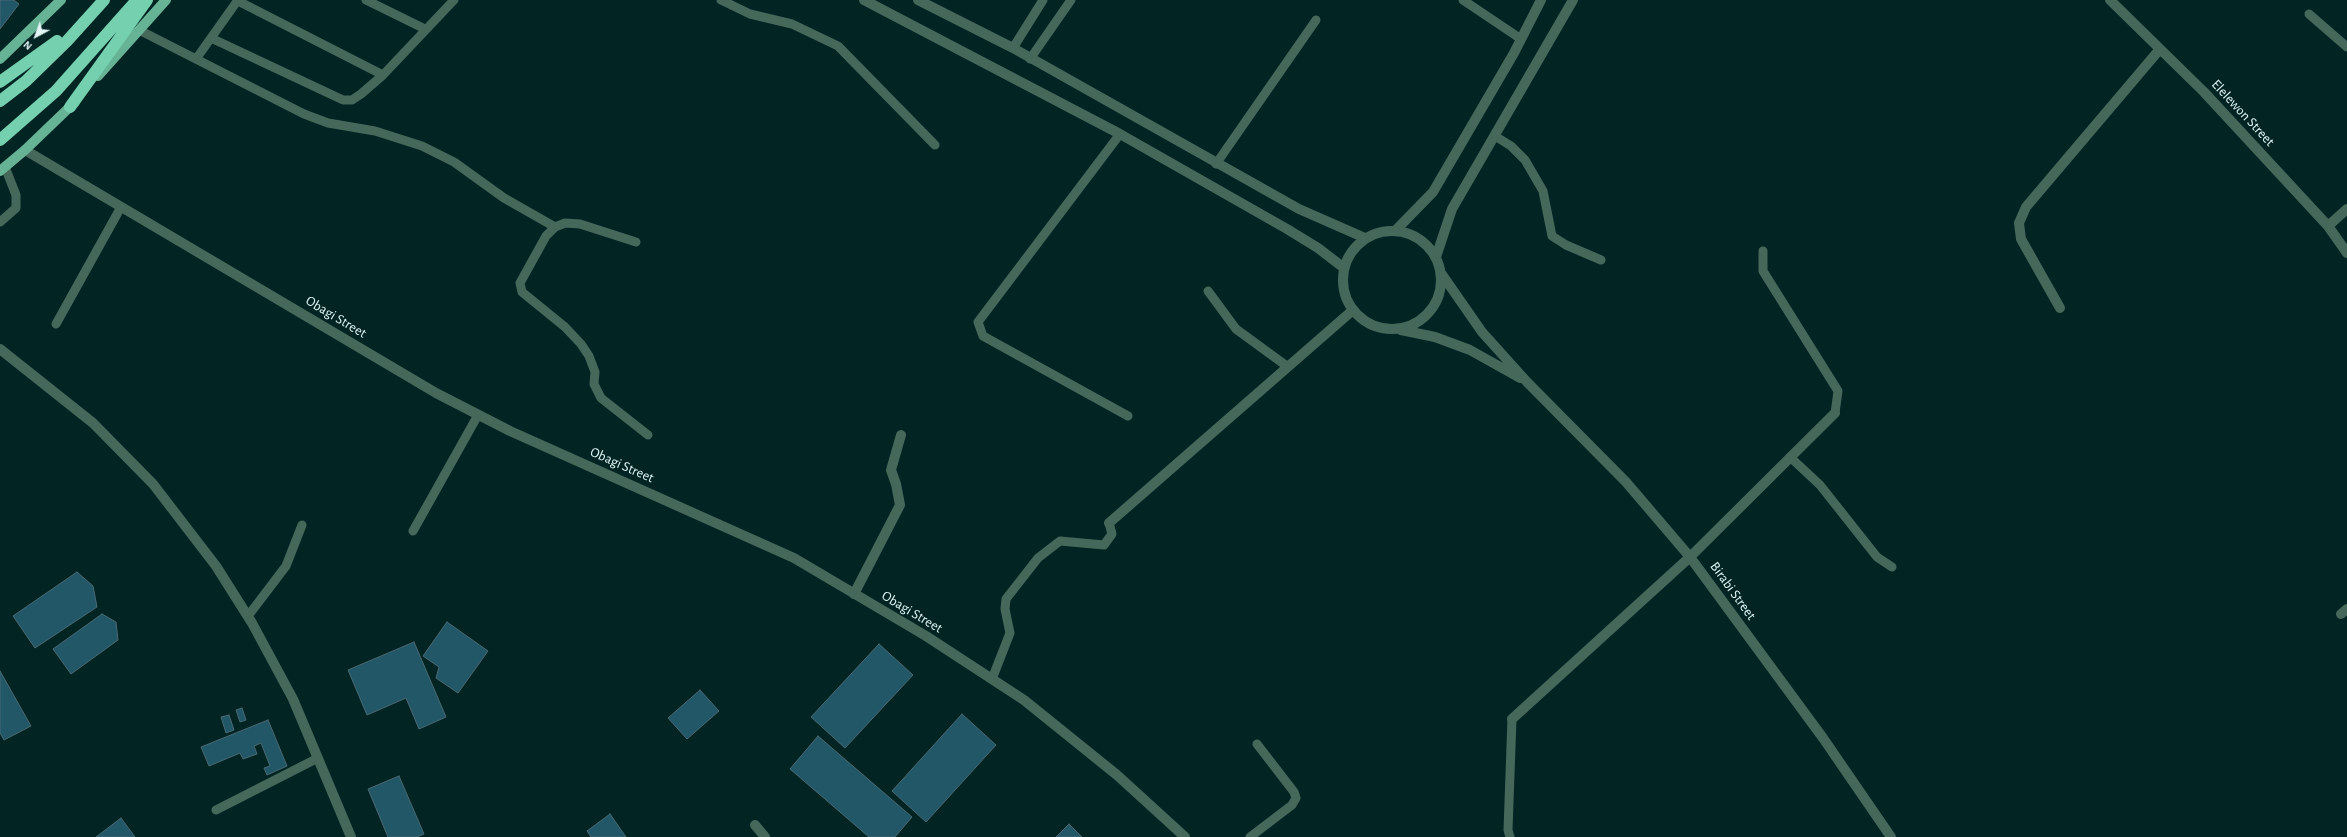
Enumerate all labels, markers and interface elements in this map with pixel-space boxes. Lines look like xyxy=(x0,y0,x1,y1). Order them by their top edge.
north arrow xyxy=(16,16,56,56)
text: N xyxy=(21,39,34,52)
street label: Elelewon Street xyxy=(2208,76,2278,150)
street label: Obagi Street xyxy=(303,292,369,342)
street label: Obagi Street xyxy=(588,443,656,487)
street label: Birabi Street xyxy=(1706,559,1760,623)
street label: Obagi Street xyxy=(879,587,945,637)

